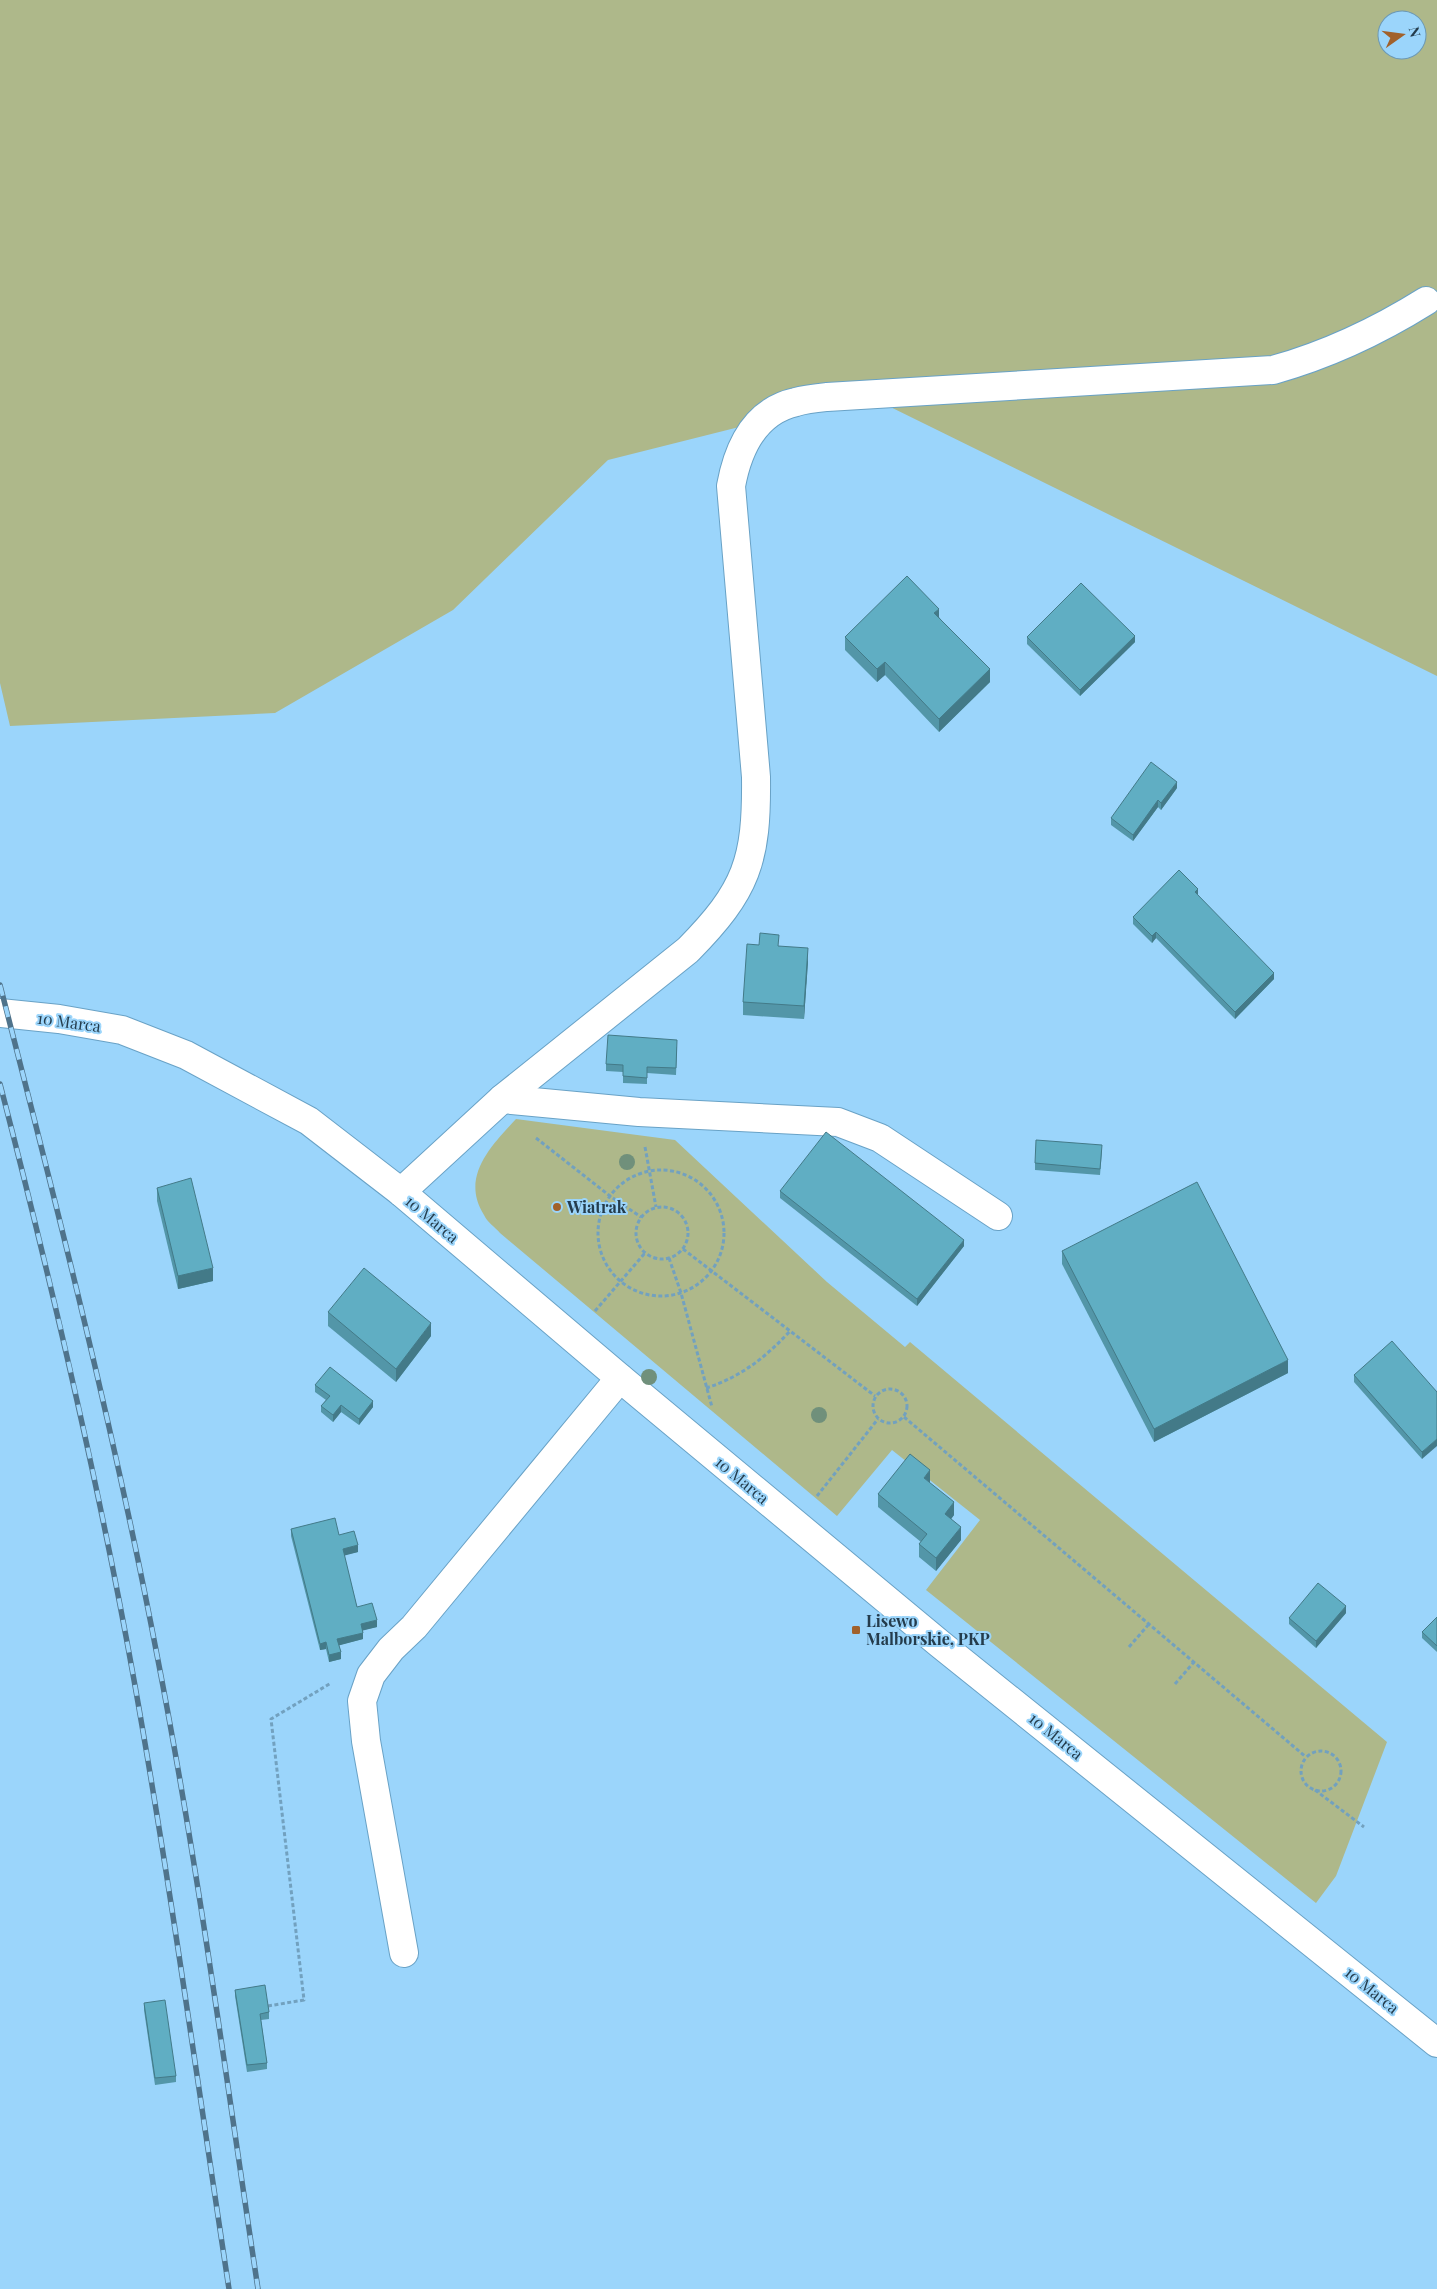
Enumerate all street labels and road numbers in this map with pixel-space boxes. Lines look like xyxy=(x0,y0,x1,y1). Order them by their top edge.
street label: 10 Marca xyxy=(36,1007,102,1036)
street label: 10 Marca xyxy=(401,1190,464,1247)
street label: 10 Marca xyxy=(711,1451,774,1508)
street label: 10 Marca xyxy=(1025,1707,1088,1764)
street label: 10 Marca xyxy=(1341,1961,1404,2018)

